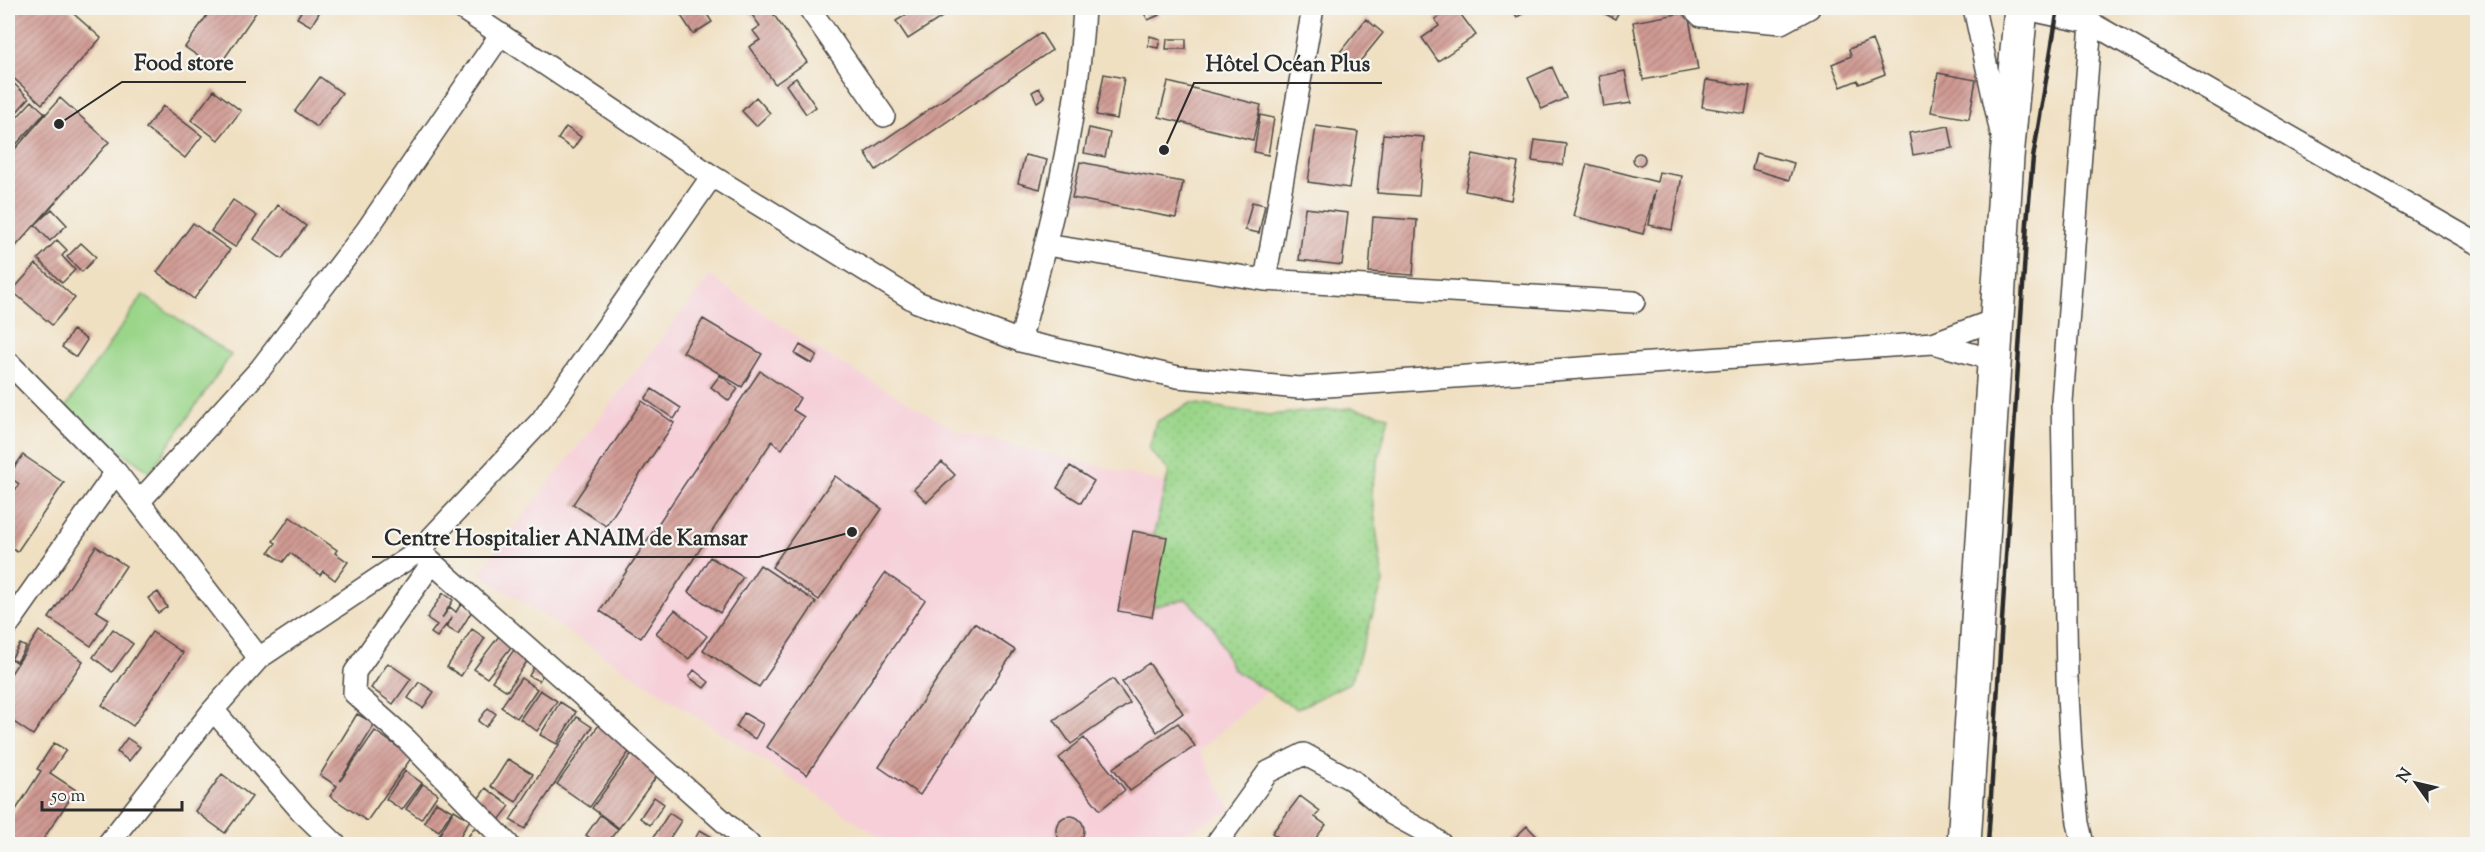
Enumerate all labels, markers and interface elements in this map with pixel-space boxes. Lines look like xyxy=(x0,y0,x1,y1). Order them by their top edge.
callout: Food store xyxy=(122,42,246,82)
callout: Hôtel Océan Plus xyxy=(1194,43,1382,83)
text: Food store xyxy=(134,49,234,81)
text: Hôtel Océan Plus xyxy=(1206,50,1370,82)
callout: Centre Hospitalier ANAIM de Kamsar xyxy=(372,517,759,557)
text: Centre Hospitalier ANAIM de Kamsar xyxy=(384,524,749,556)
north arrow xyxy=(2386,753,2446,813)
text: N xyxy=(2393,764,2419,788)
scale bar xyxy=(42,774,182,812)
text: 50 m xyxy=(50,784,86,810)

